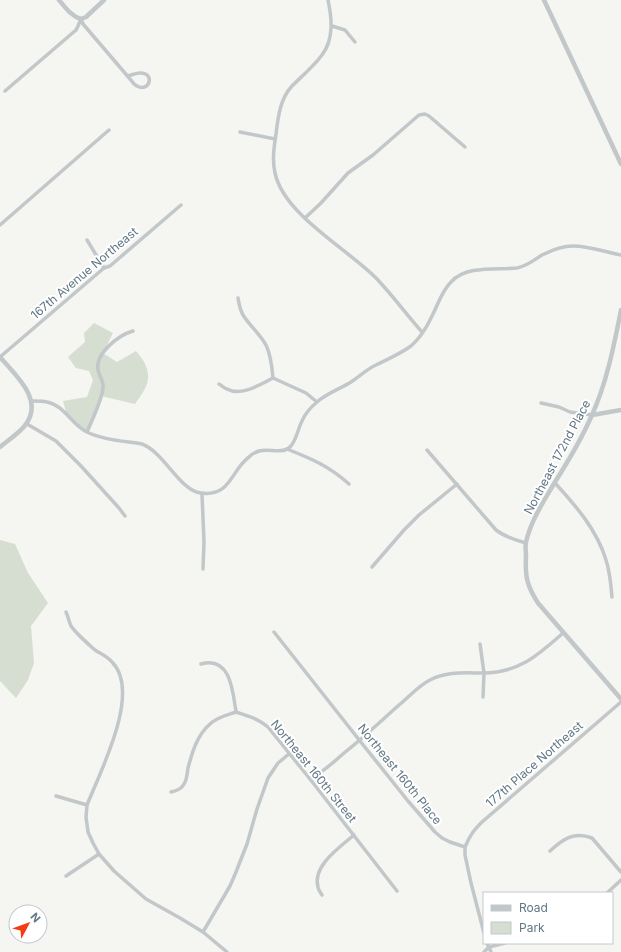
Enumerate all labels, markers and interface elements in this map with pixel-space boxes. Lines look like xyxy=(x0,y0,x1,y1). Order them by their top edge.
street label: 167th Avenue Northeast xyxy=(27,224,141,322)
street label: Northeast 172nd Place xyxy=(520,397,594,517)
street label: Northeast 160th Street xyxy=(268,717,360,825)
street label: 177th Place Northeast xyxy=(482,718,586,810)
street label: Northeast 160th Place xyxy=(355,721,445,827)
legend xyxy=(483,892,613,944)
text: Road xyxy=(519,900,548,915)
north arrow xyxy=(8,904,48,944)
text: N xyxy=(28,910,44,925)
text: Park xyxy=(519,920,545,935)

